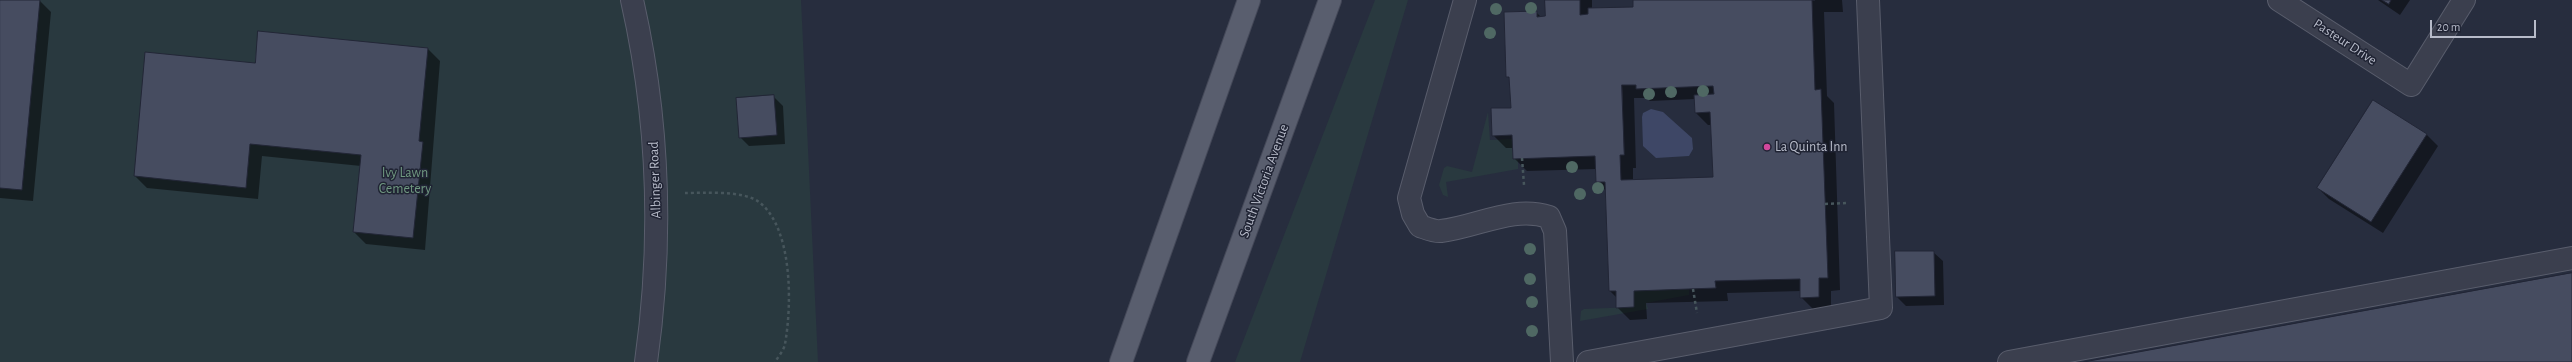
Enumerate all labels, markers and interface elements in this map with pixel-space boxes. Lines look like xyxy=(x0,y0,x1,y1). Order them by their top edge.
scale bar xyxy=(2432,12,2538,38)
street label: Pasteur Drive xyxy=(2310,15,2380,69)
text: 20 m xyxy=(2437,21,2460,33)
street label: South Victoria Avenue xyxy=(1236,122,1292,240)
place label: La Quinta Inn xyxy=(1775,139,1847,155)
street label: Albinger Road xyxy=(645,141,665,219)
marker: La Quinta Inn xyxy=(1762,142,1772,152)
park label: Ivy Lawn Cemetery xyxy=(379,165,431,198)

